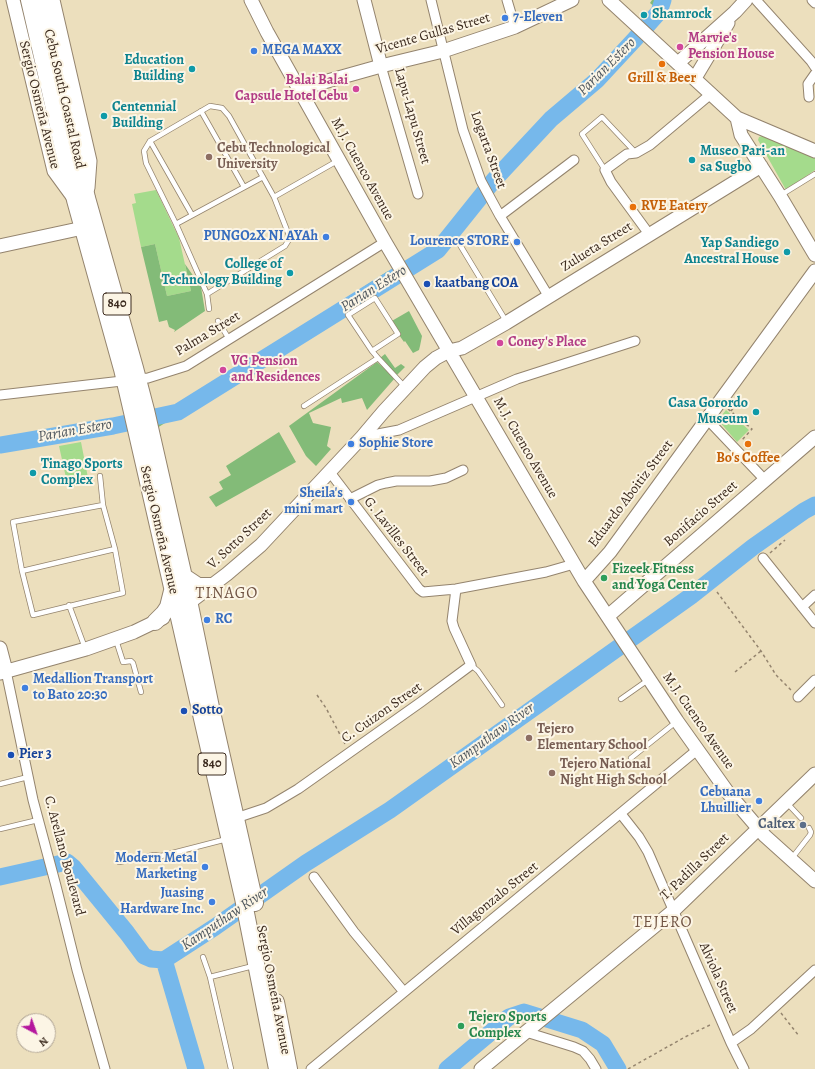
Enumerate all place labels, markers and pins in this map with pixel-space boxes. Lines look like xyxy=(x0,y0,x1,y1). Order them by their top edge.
place label: Shamrock xyxy=(652,7,712,23)
place label: 7-Eleven xyxy=(513,10,563,26)
marker: Shamrock xyxy=(639,10,649,20)
marker: 7-Eleven xyxy=(500,13,510,23)
place label: Marvie's Pension House xyxy=(688,31,774,64)
marker: Marvie's Pension House xyxy=(675,42,685,52)
place label: MEGA MAXX xyxy=(262,43,342,59)
marker: MEGA MAXX xyxy=(249,46,259,56)
place label: Education Building xyxy=(124,53,184,86)
marker: Grill & Beer xyxy=(657,59,667,69)
marker: Education Building xyxy=(187,64,197,74)
place label: Grill & Beer xyxy=(628,71,696,87)
place label: Balai Balai Capsule Hotel Cebu xyxy=(235,73,348,106)
marker: Balai Balai Capsule Hotel Cebu xyxy=(351,84,361,94)
place label: Centennial Building xyxy=(112,100,176,132)
marker: Centennial Building xyxy=(99,111,109,121)
place label: Cebu Technological University xyxy=(217,141,330,174)
place label: Museo Pari-an sa Sugbo xyxy=(700,144,785,176)
marker: Cebu Technological University xyxy=(204,152,214,162)
marker: Museo Pari-an sa Sugbo xyxy=(687,155,697,165)
place label: RVE Eatery xyxy=(641,199,707,215)
marker: RVE Eatery xyxy=(628,202,638,212)
place label: PUNGO2X NI AYAh xyxy=(204,229,318,245)
marker: PUNGO2X NI AYAh xyxy=(321,232,331,242)
place label: Lourence STORE xyxy=(410,234,509,250)
place label: Yap Sandiego Ancestral House xyxy=(684,236,779,268)
marker: Lourence STORE xyxy=(512,237,522,247)
marker: Yap Sandiego Ancestral House xyxy=(782,247,792,257)
place label: College of Technology Building xyxy=(162,257,282,290)
marker: College of Technology Building xyxy=(285,268,295,278)
place label: kaatbang COA xyxy=(435,276,518,292)
marker: kaatbang COA xyxy=(422,279,432,289)
place label: Coney's Place xyxy=(508,335,587,351)
marker: Coney's Place xyxy=(495,338,505,348)
place label: VG Pension and Residences xyxy=(231,354,320,386)
marker: VG Pension and Residences xyxy=(218,365,228,375)
place label: Casa Gorordo Museum xyxy=(668,396,748,428)
marker: Casa Gorordo Museum xyxy=(751,407,761,417)
place label: Sophie Store xyxy=(359,436,433,452)
marker: Sophie Store xyxy=(346,439,356,449)
marker: Bo's Coffee xyxy=(743,439,753,449)
place label: Bo's Coffee xyxy=(716,451,780,467)
place label: Tinago Sports Complex xyxy=(41,457,123,490)
marker: Tinago Sports Complex xyxy=(28,468,38,478)
place label: Sheila's mini mart xyxy=(284,486,343,518)
marker: Sheila's mini mart xyxy=(346,497,356,507)
place label: Fizeek Fitness and Yoga Center xyxy=(612,562,707,594)
marker: Fizeek Fitness and Yoga Center xyxy=(599,573,609,583)
place label: RC xyxy=(215,612,232,628)
marker: RC xyxy=(202,615,212,625)
place label: Medallion Transport to Bato 20:30 xyxy=(33,672,153,704)
marker: Medallion Transport to Bato 20:30 xyxy=(20,683,30,693)
place label: Sotto xyxy=(192,703,223,719)
marker: Sotto xyxy=(179,706,189,716)
place label: Tejero Elementary School xyxy=(537,722,647,754)
marker: Tejero Elementary School xyxy=(524,733,534,743)
place label: Pier 3 xyxy=(19,747,52,763)
marker: Pier 3 xyxy=(6,750,16,760)
place label: Tejero National Night High School xyxy=(560,757,667,790)
marker: Tejero National Night High School xyxy=(547,768,557,778)
place label: Cebuana Lhuillier xyxy=(700,785,751,818)
marker: Cebuana Lhuillier xyxy=(754,796,764,806)
place label: Caltex xyxy=(758,817,795,833)
marker: Caltex xyxy=(798,820,808,830)
place label: Modern Metal Marketing xyxy=(115,851,197,884)
marker: Modern Metal Marketing xyxy=(200,862,210,872)
place label: Juasing Hardware Inc. xyxy=(120,886,204,918)
marker: Juasing Hardware Inc. xyxy=(207,897,217,907)
place label: Tejero Sports Complex xyxy=(469,1010,547,1042)
marker: Tejero Sports Complex xyxy=(456,1021,466,1031)

